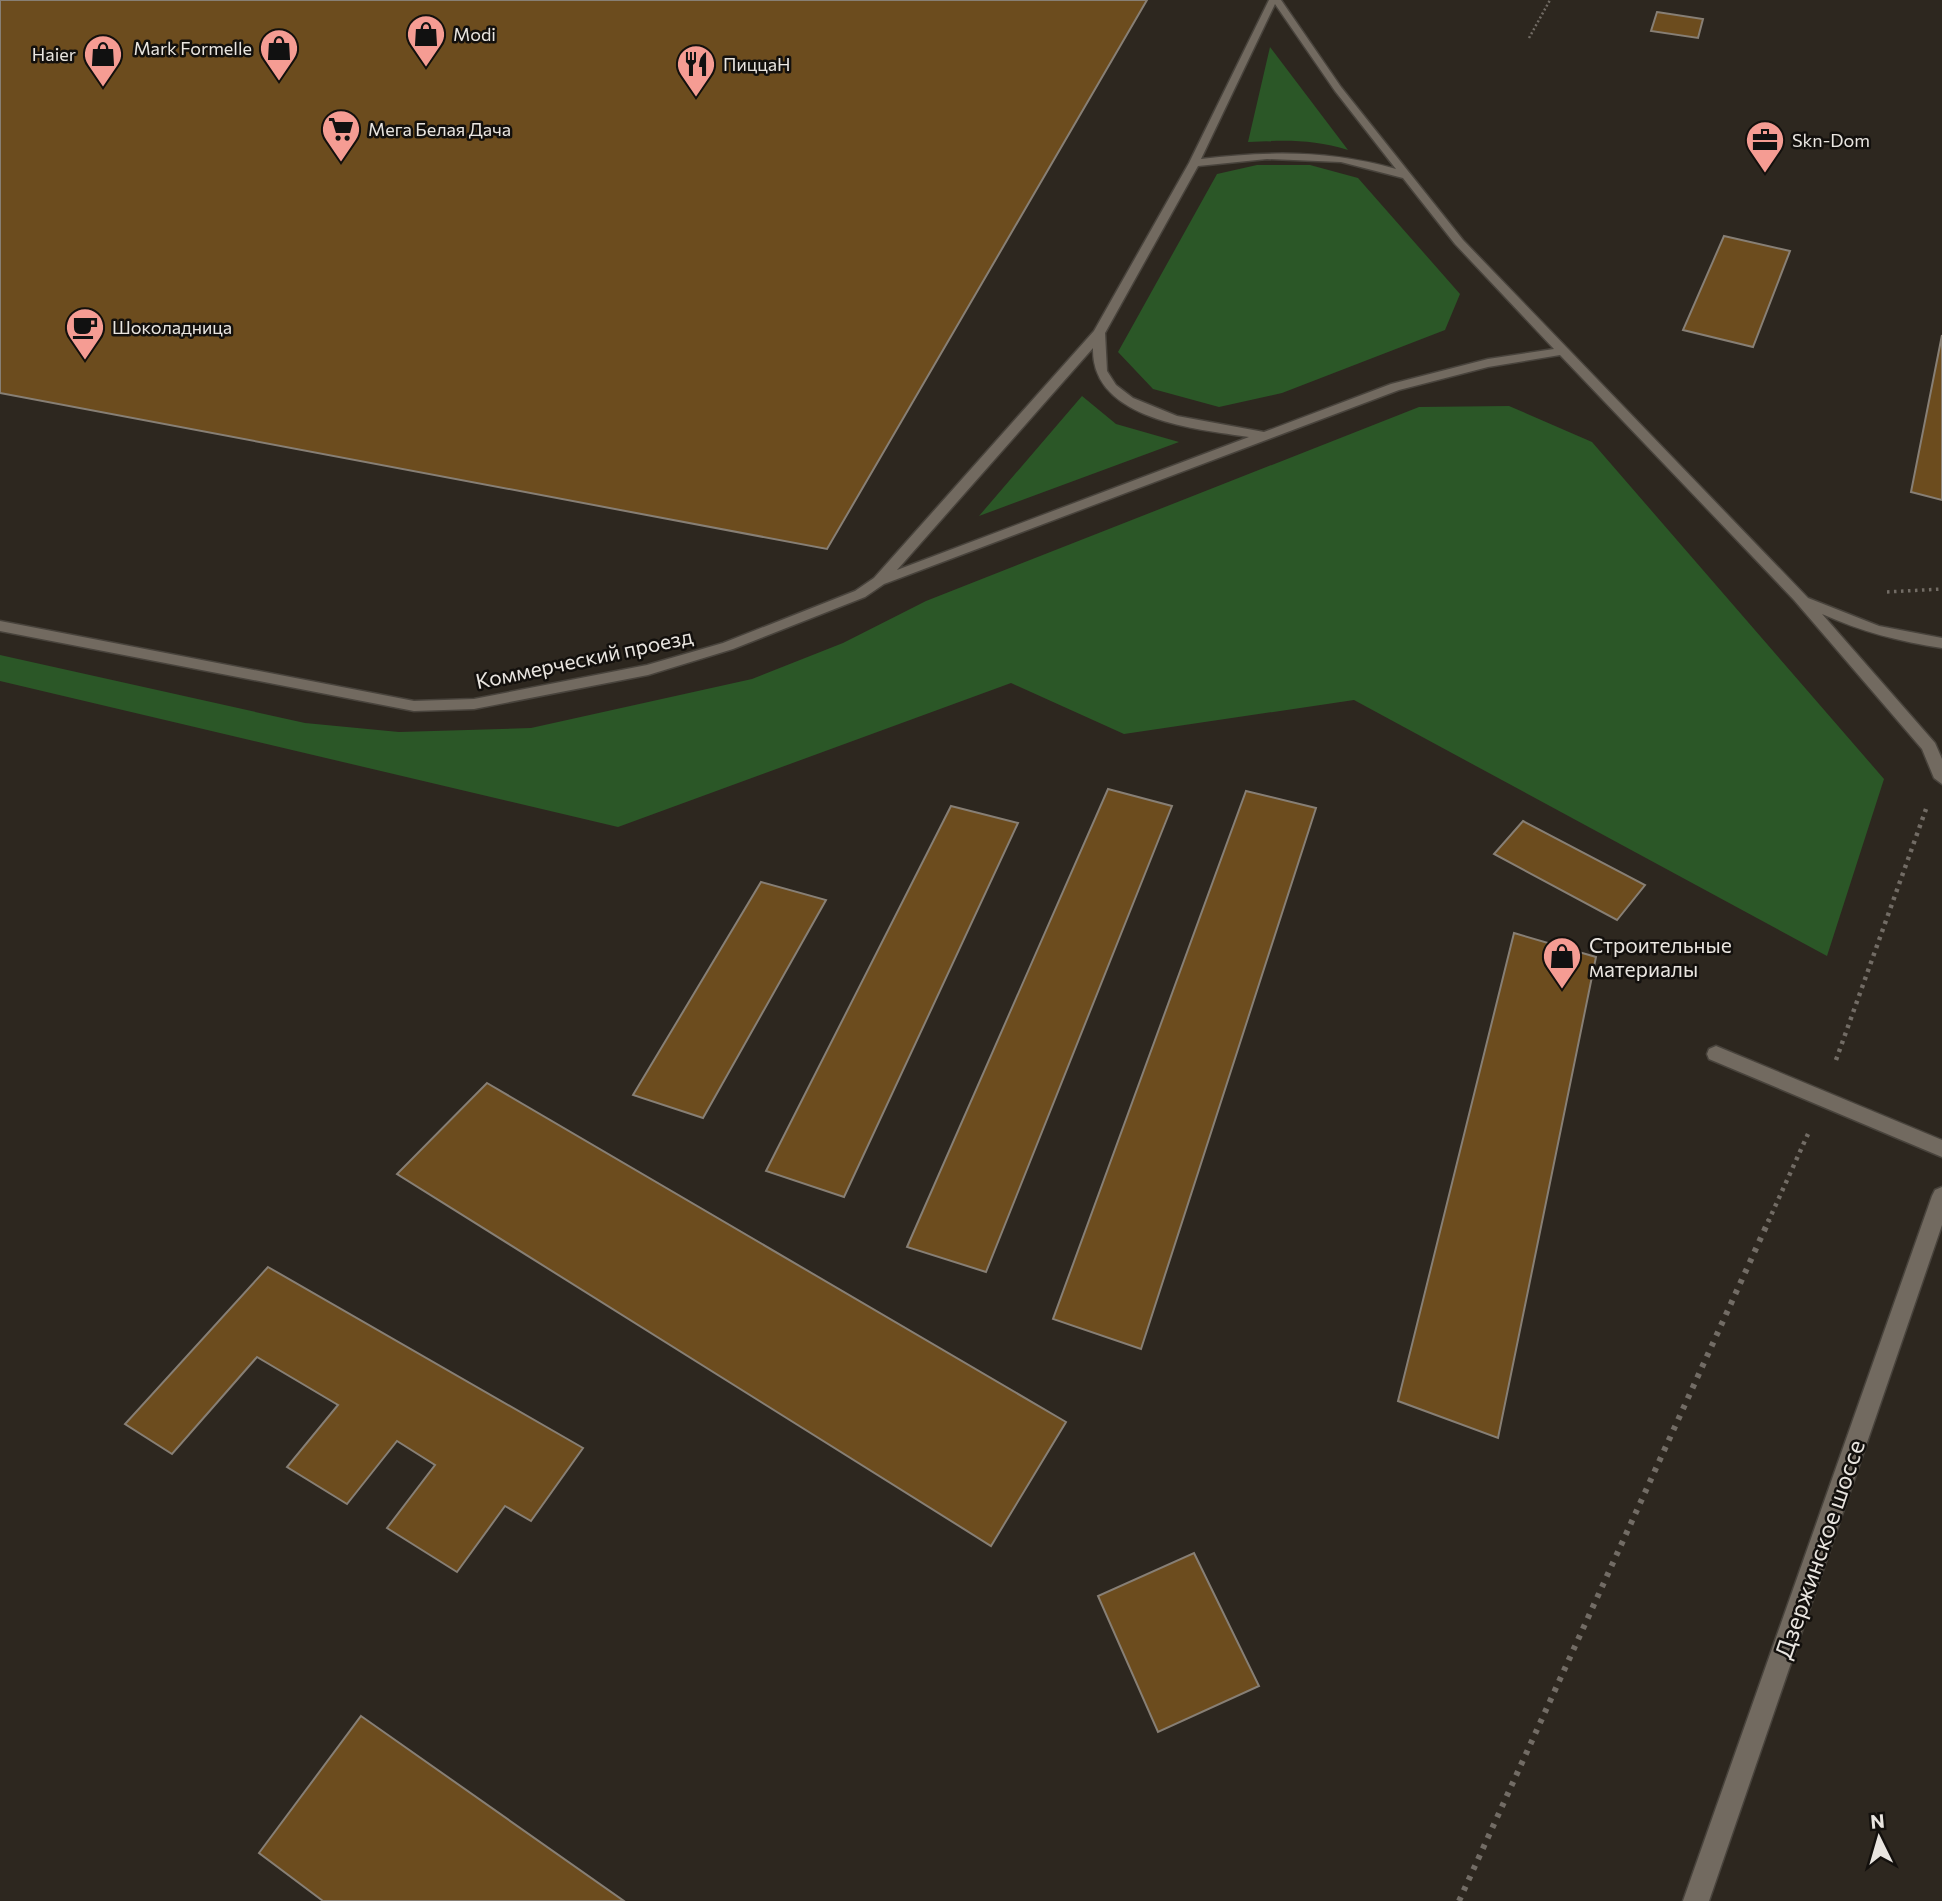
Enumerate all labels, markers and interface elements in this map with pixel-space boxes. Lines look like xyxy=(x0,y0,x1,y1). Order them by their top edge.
shop icon: Modi xyxy=(405,13,447,68)
place label: Modi xyxy=(453,23,496,45)
shop icon: Mark Formelle xyxy=(258,27,300,82)
shop icon: Haier xyxy=(82,33,124,88)
place label: Mark Formelle xyxy=(133,37,252,59)
place label: Haier xyxy=(32,43,76,65)
restaurant icon: ПиццаН xyxy=(675,43,717,98)
place label: ПиццаН xyxy=(723,53,791,75)
supermarket icon: Мега Белая Дача xyxy=(320,108,362,163)
place label: Мега Белая Дача xyxy=(368,118,511,140)
office icon: Skn-Dom xyxy=(1744,119,1786,174)
place label: Skn-Dom xyxy=(1792,129,1870,151)
cafe icon: Шоколадница xyxy=(64,306,106,361)
place label: Шоколадница xyxy=(112,316,232,338)
street label: Коммерческий проезд xyxy=(473,623,695,693)
place label: Строительные материалы xyxy=(1589,932,1732,981)
shop icon: Строительные материалы xyxy=(1541,935,1583,990)
street label: Дзержинское шоссе xyxy=(1768,1436,1870,1662)
north arrow xyxy=(1844,1803,1914,1873)
text: N xyxy=(1869,1808,1886,1833)

